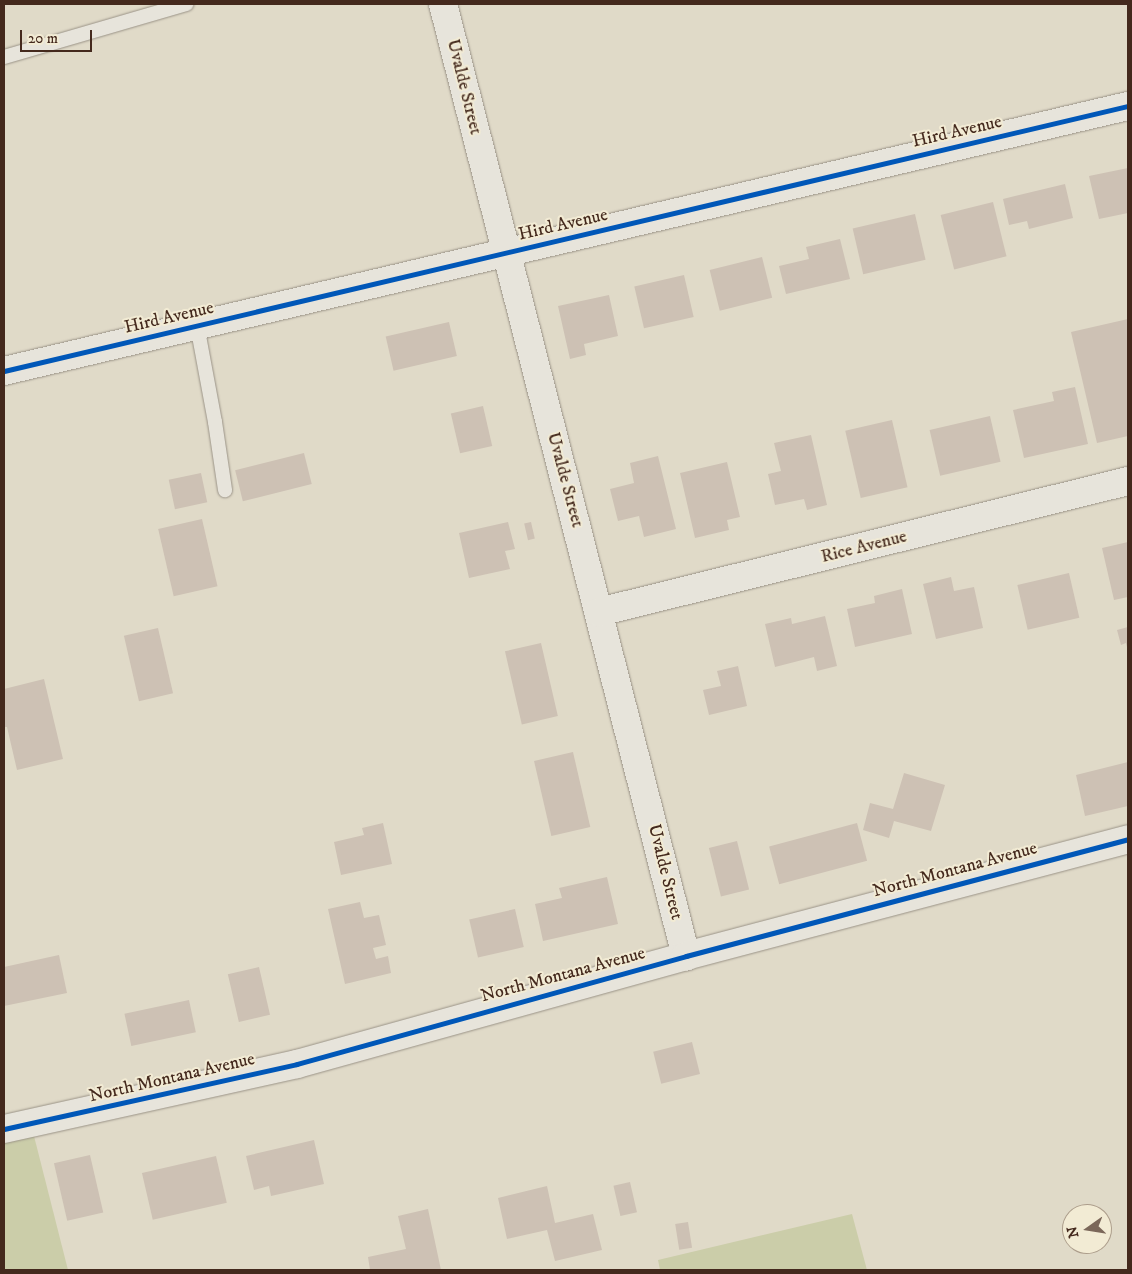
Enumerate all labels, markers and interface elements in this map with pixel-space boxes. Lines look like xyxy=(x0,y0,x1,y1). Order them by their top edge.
scale bar xyxy=(22,20,95,52)
text: 20 m xyxy=(28,29,58,48)
street label: Uvalde Street xyxy=(442,37,486,137)
street label: Hird Avenue xyxy=(910,111,1004,153)
street label: Hird Avenue xyxy=(516,204,610,246)
street label: Hird Avenue xyxy=(122,297,216,339)
street label: Uvalde Street xyxy=(542,430,588,530)
street label: Rice Avenue xyxy=(819,526,909,568)
street label: Uvalde Street xyxy=(643,822,687,922)
street label: North Montana Avenue xyxy=(870,838,1040,902)
street label: North Montana Avenue xyxy=(478,943,648,1007)
street label: North Montana Avenue xyxy=(87,1048,257,1108)
north arrow xyxy=(1062,1204,1112,1254)
text: N xyxy=(1063,1225,1083,1240)

